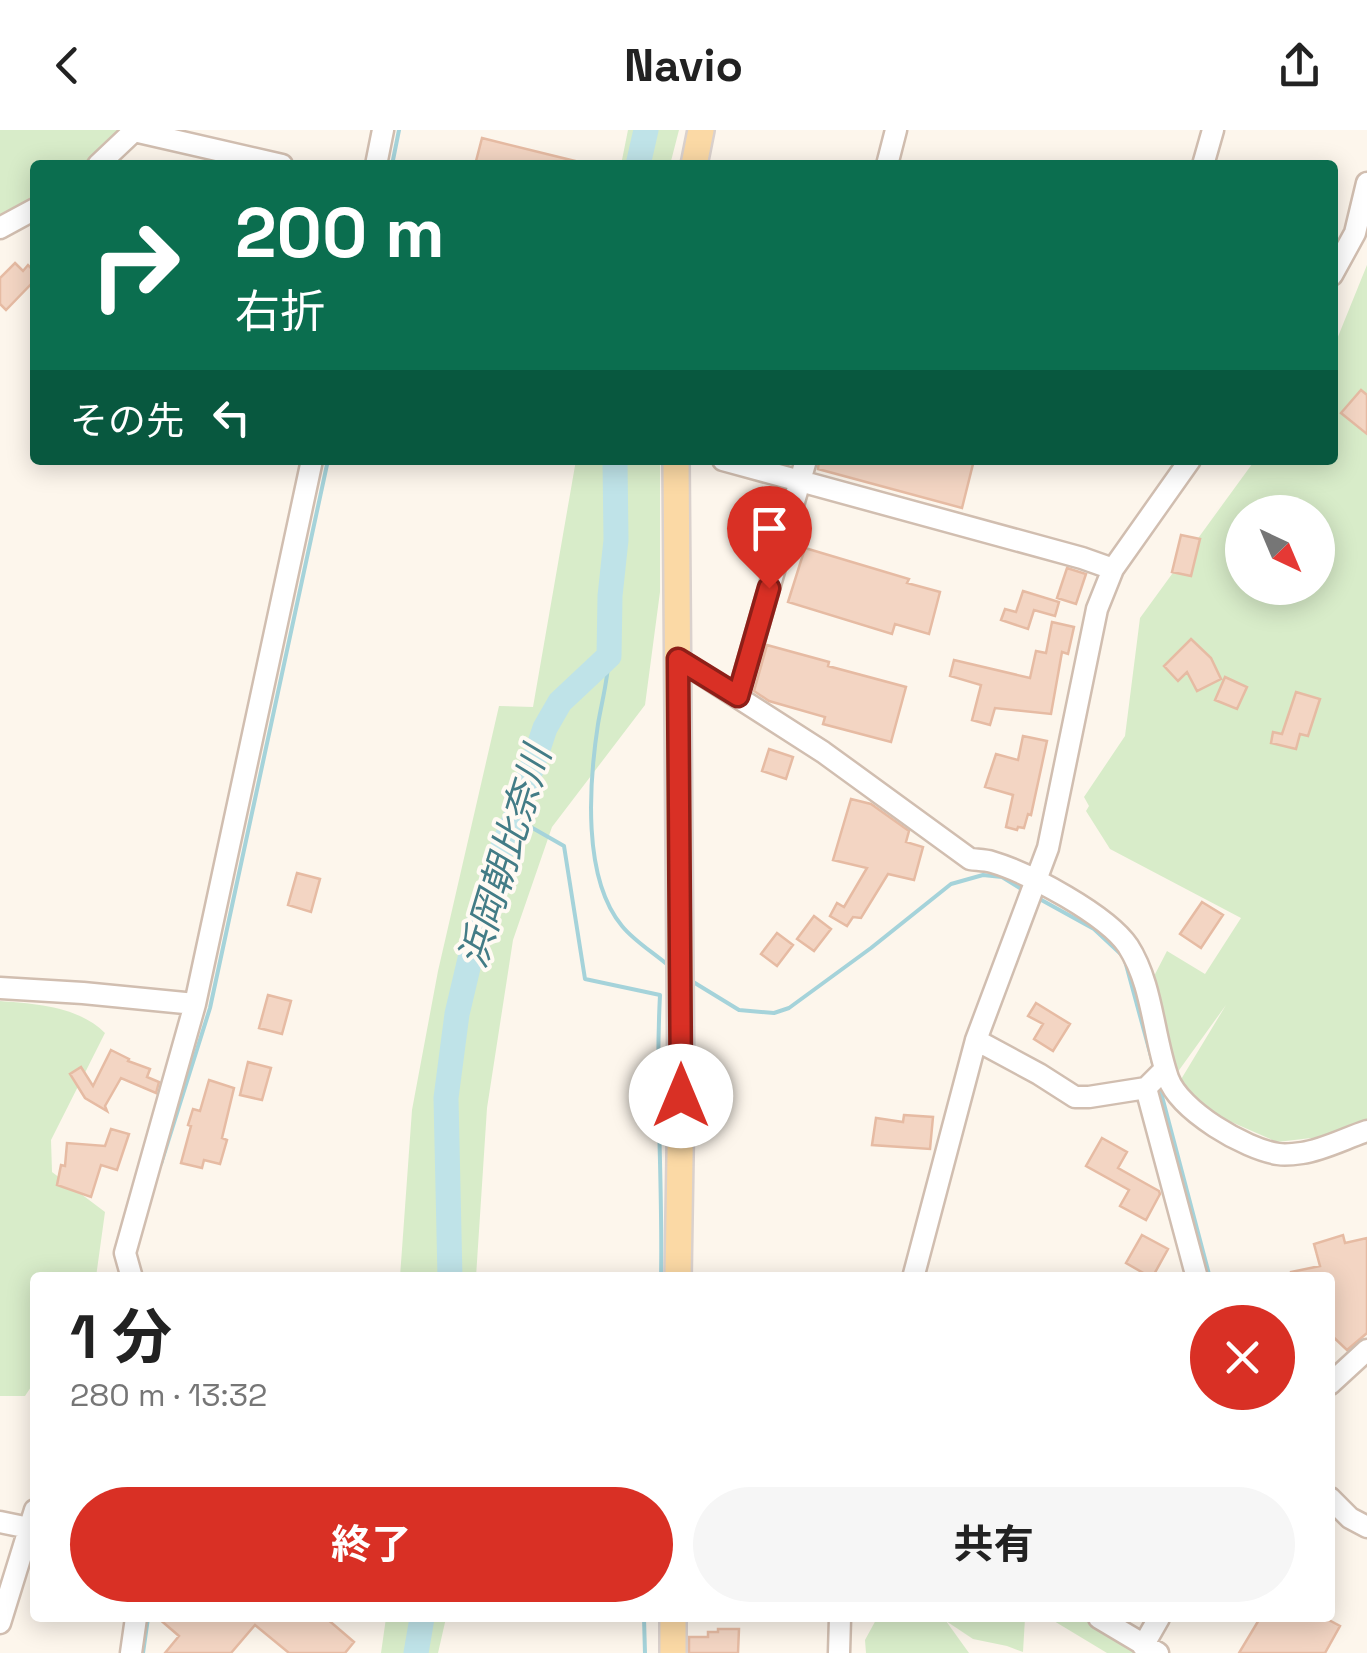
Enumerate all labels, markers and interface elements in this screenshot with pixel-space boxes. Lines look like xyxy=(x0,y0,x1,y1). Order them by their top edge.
text: Navio xyxy=(624,37,743,94)
icon: back xyxy=(40,38,95,93)
icon: share xyxy=(1272,38,1327,93)
text: 200 m xyxy=(235,188,445,277)
icon: right xyxy=(70,200,200,330)
text: 右折 xyxy=(235,283,325,340)
icon: left xyxy=(204,390,259,445)
text: その先 xyxy=(70,397,184,445)
pin xyxy=(727,486,812,589)
north arrow xyxy=(1225,495,1335,605)
map controls xyxy=(1225,495,1335,605)
icon: arrive xyxy=(742,501,797,556)
water label: 浜岡朝比奈川 xyxy=(449,737,562,973)
position arrow xyxy=(629,1044,733,1148)
text: 1 分 xyxy=(70,1299,172,1376)
button: close xyxy=(1190,1305,1295,1410)
text: 280 m · 13:32 xyxy=(70,1375,267,1415)
button: 終了 xyxy=(70,1487,673,1602)
button: 共有 xyxy=(693,1487,1295,1602)

